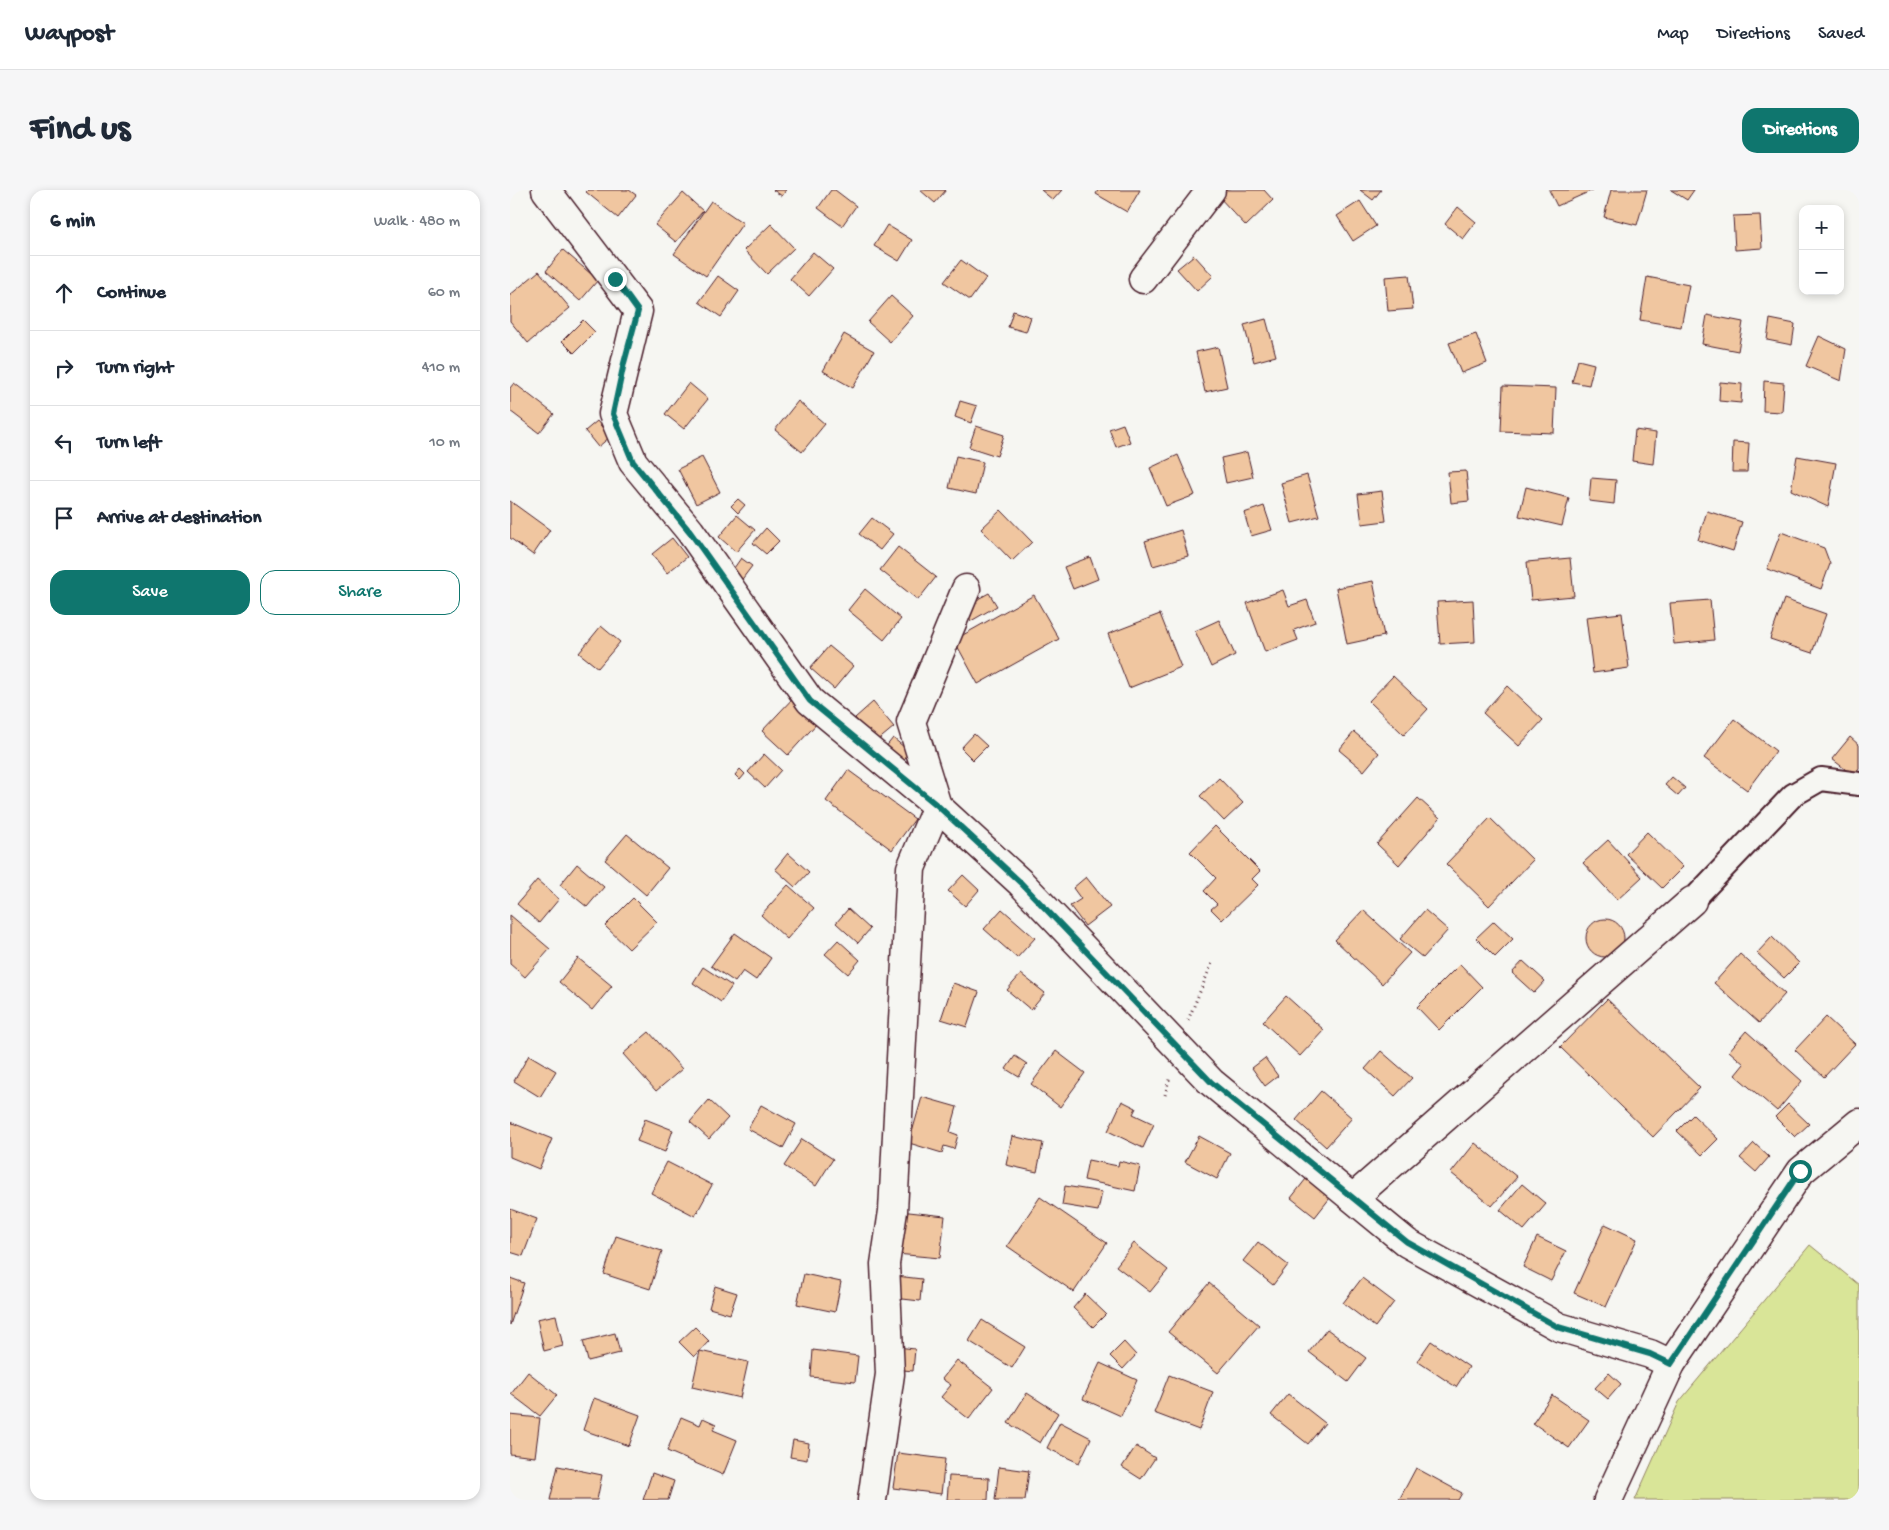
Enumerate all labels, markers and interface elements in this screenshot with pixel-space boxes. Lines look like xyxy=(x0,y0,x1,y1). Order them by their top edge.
text: Waypost xyxy=(25,20,113,49)
text: Map xyxy=(1657,24,1689,45)
text: Directions xyxy=(1717,24,1790,45)
text: Saved xyxy=(1818,24,1864,45)
button: Directions xyxy=(1742,108,1859,153)
text: Find us xyxy=(30,110,130,151)
map controls xyxy=(1799,205,1844,295)
button: + xyxy=(1799,205,1844,250)
text: 6 min xyxy=(50,210,95,235)
text: Walk · 480 m xyxy=(374,213,460,232)
button: − xyxy=(1799,250,1844,295)
route end xyxy=(604,268,627,291)
icon: ahead xyxy=(50,279,78,307)
text: Continue xyxy=(97,282,166,305)
text: 60 m xyxy=(428,284,460,303)
icon: right xyxy=(50,354,78,382)
text: Turn right xyxy=(97,357,173,380)
text: 410 m xyxy=(422,359,460,378)
icon: left xyxy=(50,429,78,457)
text: Turn left xyxy=(97,432,161,455)
text: 10 m xyxy=(429,434,460,453)
icon: arrive xyxy=(50,504,78,532)
text: Arrive at destination xyxy=(97,507,261,530)
button: Save xyxy=(50,570,250,615)
button: Share xyxy=(260,570,460,615)
route start xyxy=(1789,1160,1812,1183)

